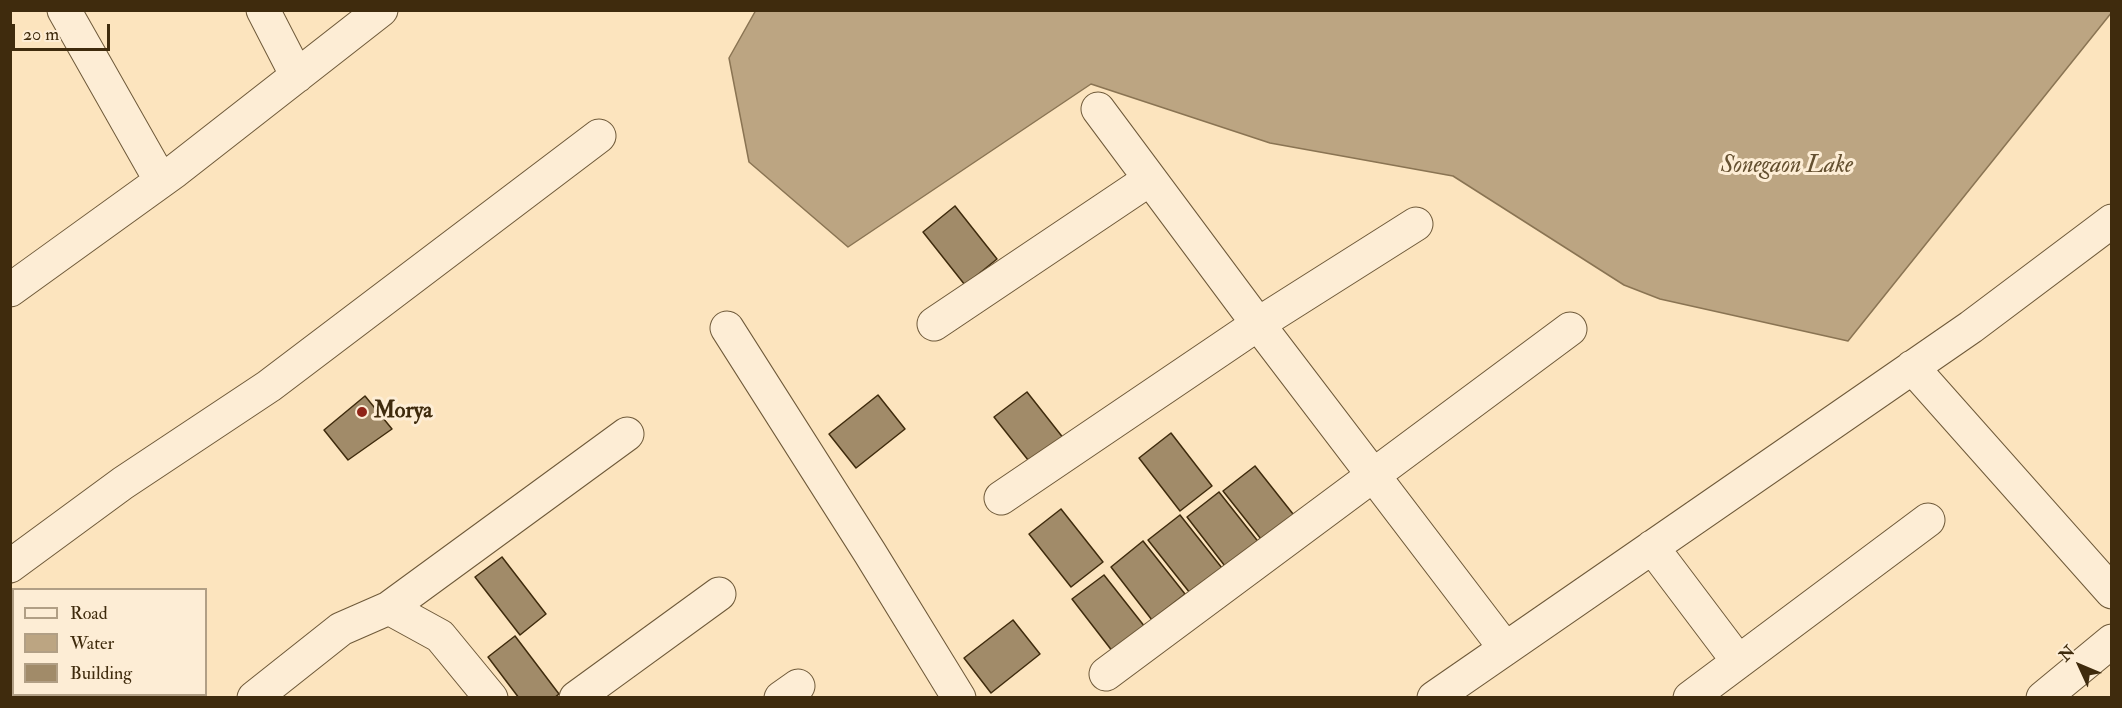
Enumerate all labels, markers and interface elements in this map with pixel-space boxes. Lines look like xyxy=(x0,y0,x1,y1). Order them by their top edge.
scale bar xyxy=(15,12,112,50)
text: 20 m xyxy=(23,23,59,46)
water label: Sonegaon Lake xyxy=(1721,153,1853,181)
place label: Morya xyxy=(374,399,432,425)
marker: Morya xyxy=(355,405,369,419)
legend xyxy=(12,588,207,696)
text: Road xyxy=(70,602,108,625)
text: Water xyxy=(70,632,114,655)
north arrow xyxy=(2050,636,2110,696)
text: N xyxy=(2055,641,2079,666)
text: Building xyxy=(70,662,132,685)

